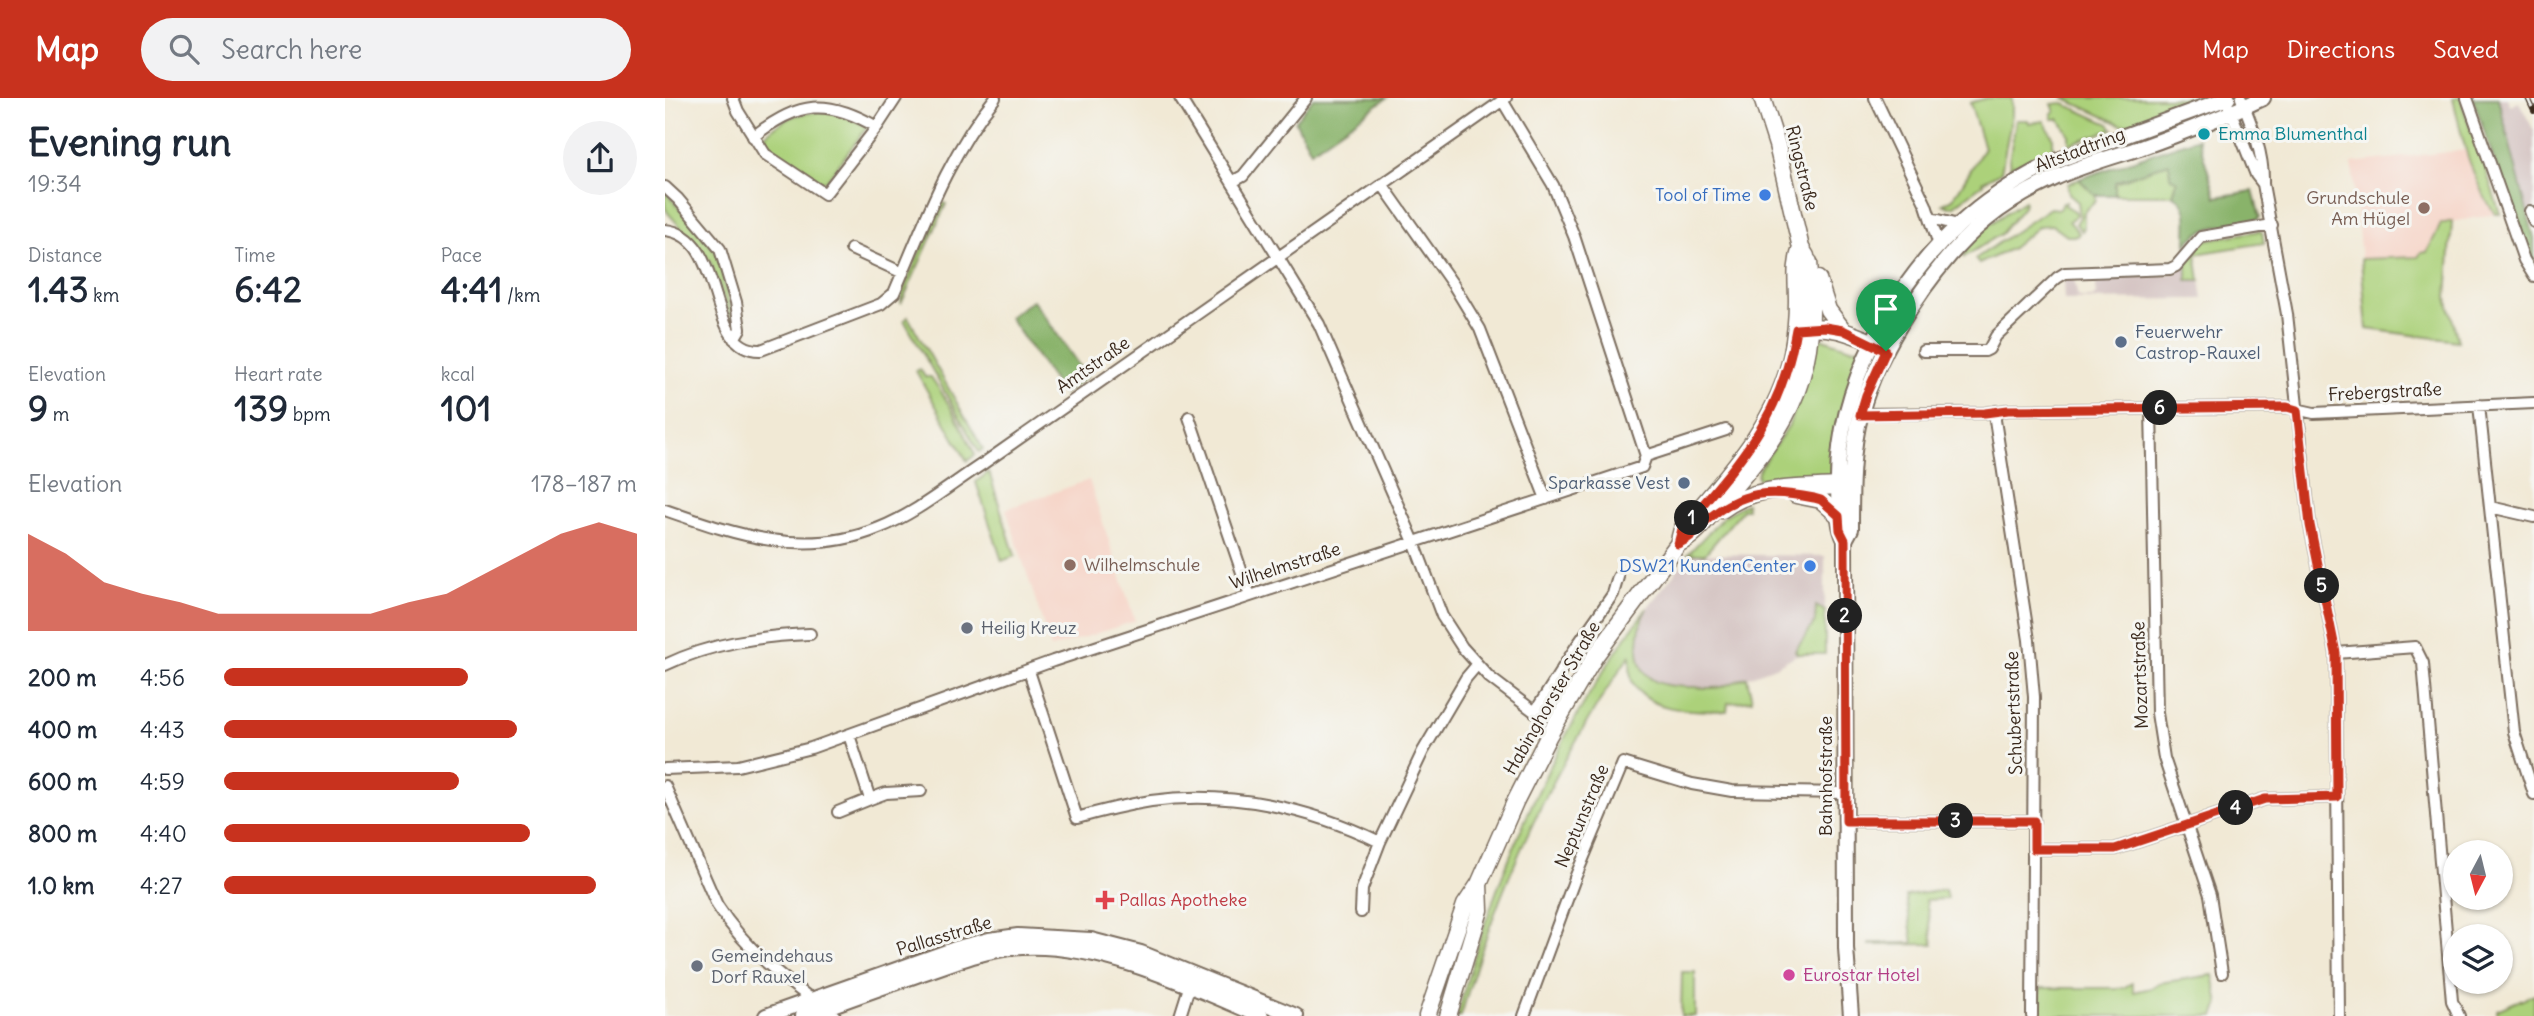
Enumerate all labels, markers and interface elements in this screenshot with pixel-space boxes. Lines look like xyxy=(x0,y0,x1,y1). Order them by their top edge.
search box xyxy=(141,18,631,81)
text: Map xyxy=(35,28,99,70)
icon: search xyxy=(165,30,203,68)
text: Search here xyxy=(221,33,362,66)
text: Map xyxy=(2202,34,2249,64)
text: Directions xyxy=(2287,34,2395,64)
text: Saved xyxy=(2433,34,2499,64)
text: Evening run xyxy=(28,119,231,166)
button: share xyxy=(563,121,637,195)
street label: Altstadtring xyxy=(2032,122,2128,177)
place label: Emma Blumenthal xyxy=(2218,122,2367,145)
street label: Ringstraße xyxy=(1781,123,1824,213)
marker: Emma Blumenthal xyxy=(2196,126,2212,142)
text: 19:34 xyxy=(28,169,82,198)
place label: Tool of Time xyxy=(1655,183,1751,206)
place label: Grundschule Am Hügel xyxy=(2306,186,2410,230)
marker: Tool of Time xyxy=(1757,187,1773,203)
marker: Grundschule Am Hügel xyxy=(2416,200,2432,216)
text: Distance xyxy=(28,243,102,267)
text: Time xyxy=(234,243,275,267)
text: Pace xyxy=(441,243,482,267)
text: 1.43 xyxy=(28,267,89,311)
text: 6:42 xyxy=(234,267,302,311)
text: 4:41 xyxy=(441,267,503,311)
pin xyxy=(1856,279,1916,351)
text: km xyxy=(89,283,119,307)
text: /km xyxy=(503,283,540,307)
icon: arrive xyxy=(1867,290,1905,328)
place label: Feuerwehr Castrop-Rauxel xyxy=(2135,320,2261,364)
street label: Amtstraße xyxy=(1052,331,1134,398)
marker: Feuerwehr Castrop-Rauxel xyxy=(2113,334,2129,350)
text: Elevation xyxy=(28,362,106,386)
text: Heart rate xyxy=(234,362,322,386)
text: kcal xyxy=(441,362,475,386)
street label: Frebergstraße xyxy=(2327,377,2442,406)
text: 9 xyxy=(28,386,48,430)
text: 139 xyxy=(234,386,288,430)
text: 101 xyxy=(441,386,491,430)
pin: 6 xyxy=(2143,390,2177,426)
text: 6 xyxy=(2154,395,2165,419)
text: m xyxy=(48,402,69,426)
text: bpm xyxy=(288,402,331,426)
text: Elevation xyxy=(28,469,122,498)
text: 178–187 m xyxy=(531,469,637,498)
place label: Sparkasse Vest xyxy=(1548,471,1670,494)
marker: Sparkasse Vest xyxy=(1676,475,1692,491)
pin: 1 xyxy=(1675,500,1709,536)
text: 1 xyxy=(1688,505,1695,529)
street label: Wilhelmstraße xyxy=(1226,537,1343,594)
place label: Wilhelmschule xyxy=(1084,553,1200,576)
place label: DSW21 KundenCenter xyxy=(1619,554,1797,577)
marker: Wilhelmschule xyxy=(1062,557,1078,573)
marker: DSW21 KundenCenter xyxy=(1802,558,1818,574)
pin: 5 xyxy=(2305,568,2339,603)
text: 5 xyxy=(2316,573,2327,597)
pin: 2 xyxy=(1827,598,1863,634)
text: 2 xyxy=(1839,603,1850,627)
place label: Heilig Kreuz xyxy=(981,616,1077,639)
street label: Habinghorster Straße xyxy=(1498,617,1605,779)
marker: Heilig Kreuz xyxy=(959,620,975,636)
street label: Mozartstraße xyxy=(2126,621,2153,729)
street label: Schubertstraße xyxy=(2000,651,2027,775)
text: 200 m xyxy=(28,663,97,692)
text: 4:56 xyxy=(140,663,185,692)
text: 400 m xyxy=(28,715,97,744)
text: 4:43 xyxy=(140,715,185,744)
street label: Bahnhofstraße xyxy=(1814,716,1837,836)
street label: Neptunstraße xyxy=(1549,761,1614,871)
text: 600 m xyxy=(28,767,97,796)
text: 4:59 xyxy=(140,767,185,796)
pin: 4 xyxy=(2219,790,2253,826)
text: 4 xyxy=(2230,795,2241,819)
pin: 3 xyxy=(1939,804,1973,838)
text: 3 xyxy=(1950,808,1961,832)
text: 800 m xyxy=(28,819,97,848)
text: 4:40 xyxy=(140,819,187,848)
north arrow xyxy=(2443,840,2513,910)
map controls xyxy=(2443,840,2513,994)
text: 1.0 km xyxy=(28,871,94,900)
text: 4:27 xyxy=(140,871,182,900)
place label: Pallas Apotheke xyxy=(1119,888,1247,911)
marker: Pallas Apotheke xyxy=(1097,892,1113,908)
street label: Pallasstraße xyxy=(893,910,994,961)
button: layers xyxy=(2443,924,2513,994)
place label: Gemeindehaus Dorf Rauxel xyxy=(711,944,833,988)
marker: Gemeindehaus Dorf Rauxel xyxy=(689,958,705,974)
place label: Eurostar Hotel xyxy=(1803,963,1920,986)
marker: Eurostar Hotel xyxy=(1781,967,1797,983)

